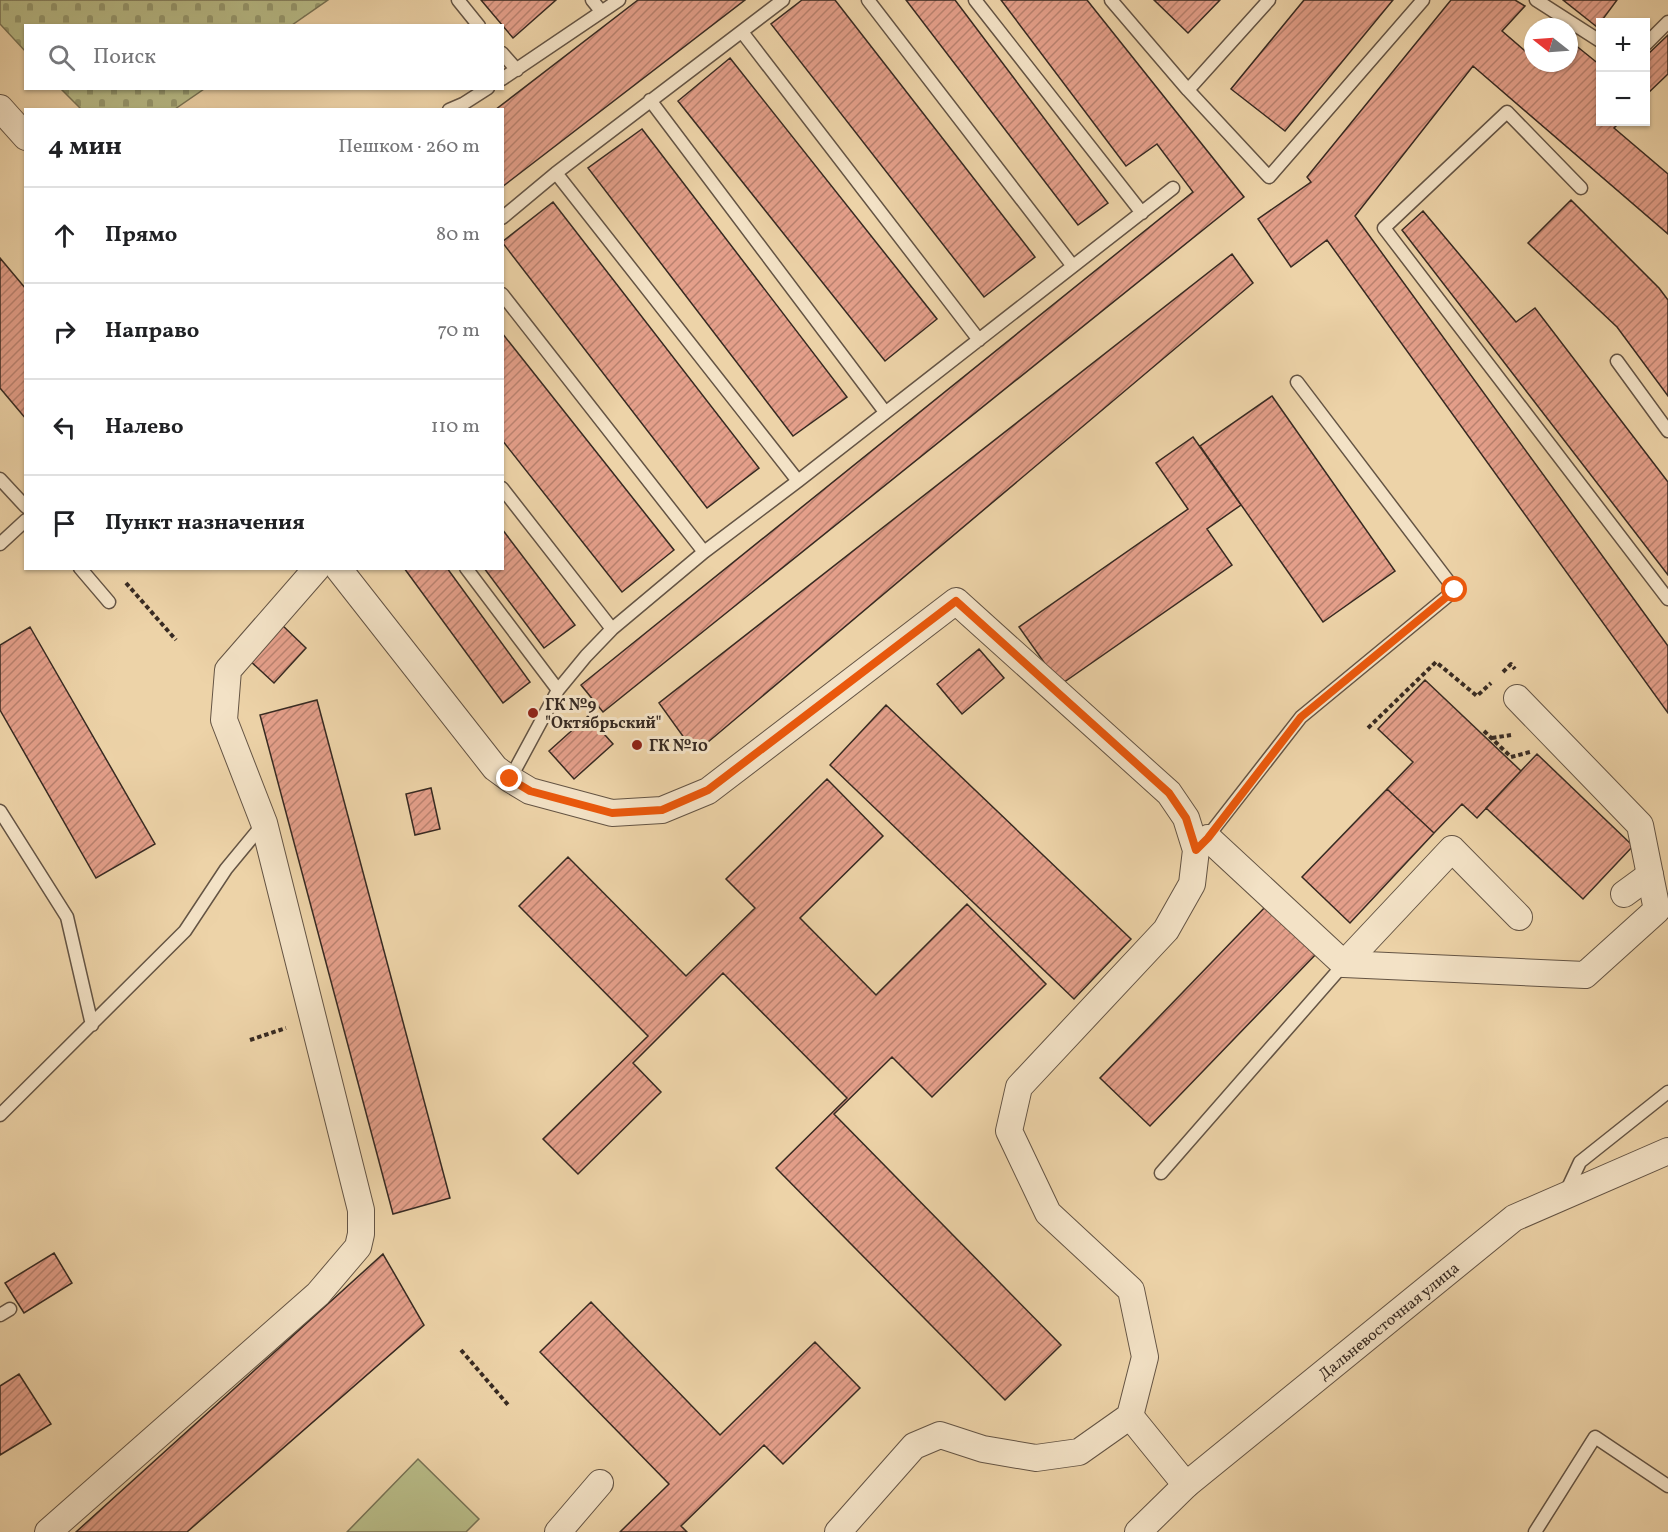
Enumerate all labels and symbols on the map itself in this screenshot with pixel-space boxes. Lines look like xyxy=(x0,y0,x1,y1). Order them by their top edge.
north arrow xyxy=(1524,18,1578,72)
route start xyxy=(1441,576,1467,602)
place label: ГК №9 "Октябрьский" xyxy=(545,695,661,735)
marker: ГК №9 "Октябрьский" xyxy=(526,706,540,720)
place label: ГК №10 xyxy=(649,736,708,758)
marker: ГК №10 xyxy=(630,738,644,752)
route end xyxy=(496,765,522,791)
street label: Дальневосточная улица xyxy=(1314,1258,1465,1386)

